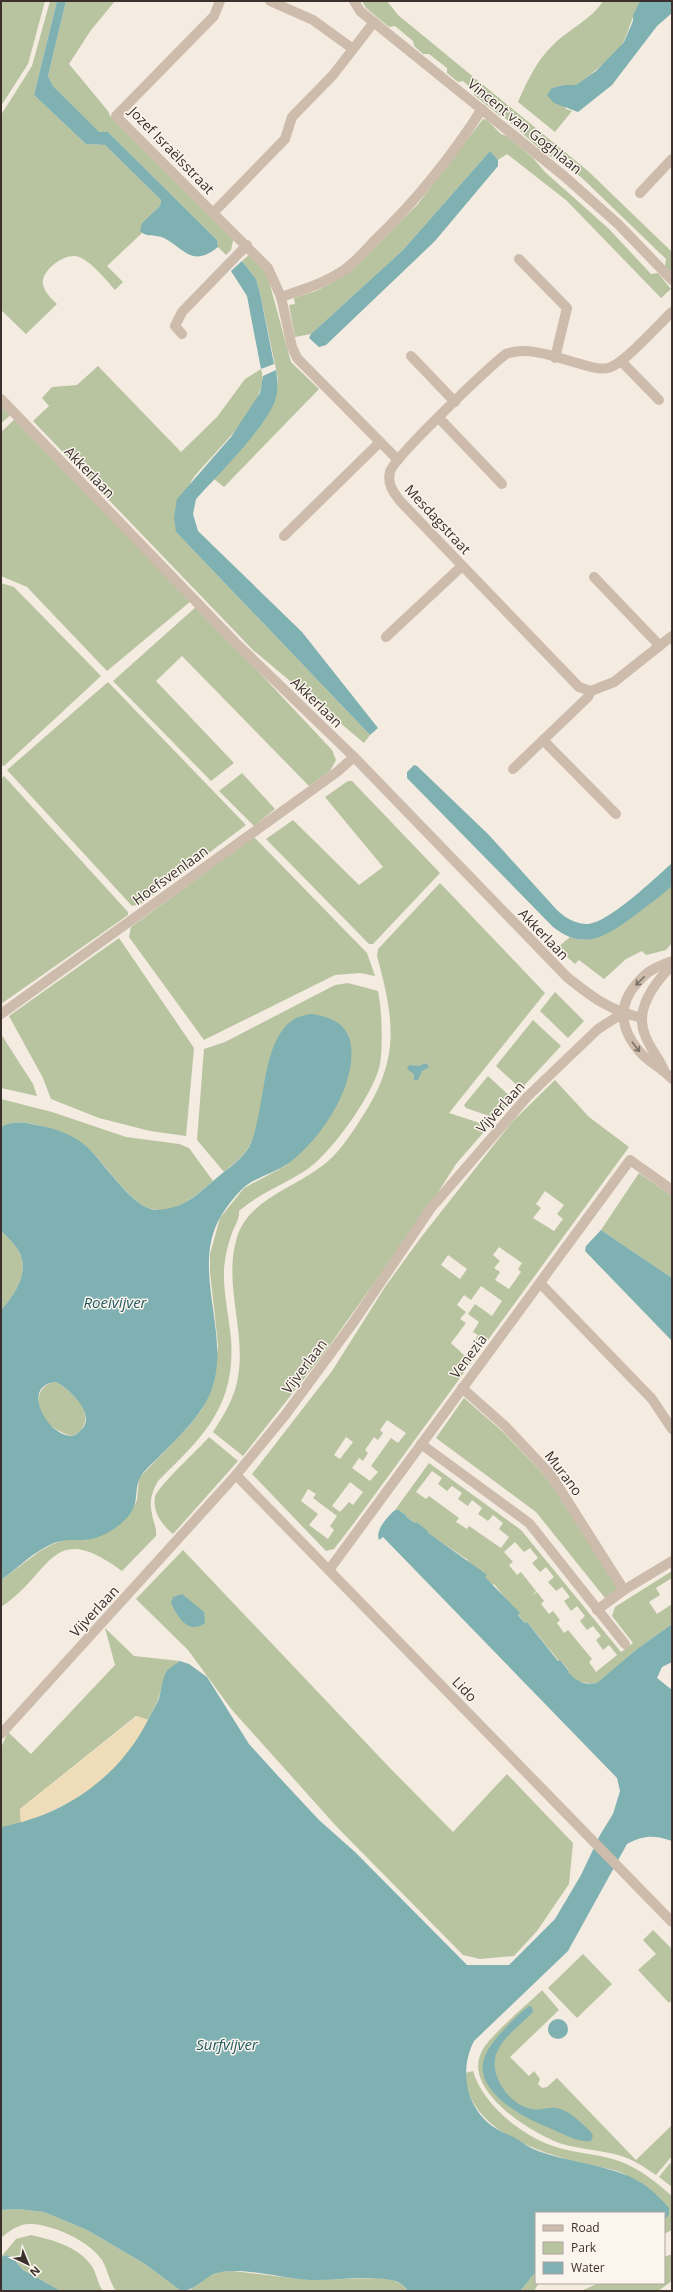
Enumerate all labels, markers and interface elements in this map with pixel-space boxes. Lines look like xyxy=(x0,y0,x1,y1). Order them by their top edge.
street label: Vincent van Goghlaan xyxy=(464,74,586,178)
street label: Jozef Israëlsstraat xyxy=(124,101,219,198)
street label: Akkerlaan xyxy=(61,442,119,502)
street label: Mesdagstraat xyxy=(401,480,475,558)
street label: Akkerlaan xyxy=(287,673,347,731)
street label: Hoefsvenlaan xyxy=(128,841,212,909)
street label: Akkerlaan xyxy=(515,904,573,964)
one-way arrow xyxy=(635,976,645,986)
one-way arrow xyxy=(632,1042,641,1053)
street label: Vijverlaan xyxy=(472,1077,528,1137)
water label: Roeivijver xyxy=(83,1292,148,1312)
street label: Venezia xyxy=(445,1330,491,1382)
street label: Vijverlaan xyxy=(277,1335,331,1397)
street label: Murano xyxy=(541,1447,587,1499)
street label: Vijverlaan xyxy=(65,1581,123,1641)
street label: Lido xyxy=(448,1672,482,1706)
water label: Surfvijver xyxy=(196,2034,259,2054)
legend xyxy=(535,2212,665,2284)
text: Road xyxy=(571,2219,600,2236)
text: Park xyxy=(571,2239,597,2256)
north arrow xyxy=(8,2244,48,2284)
text: Water xyxy=(571,2259,605,2276)
text: N xyxy=(27,2263,44,2280)

